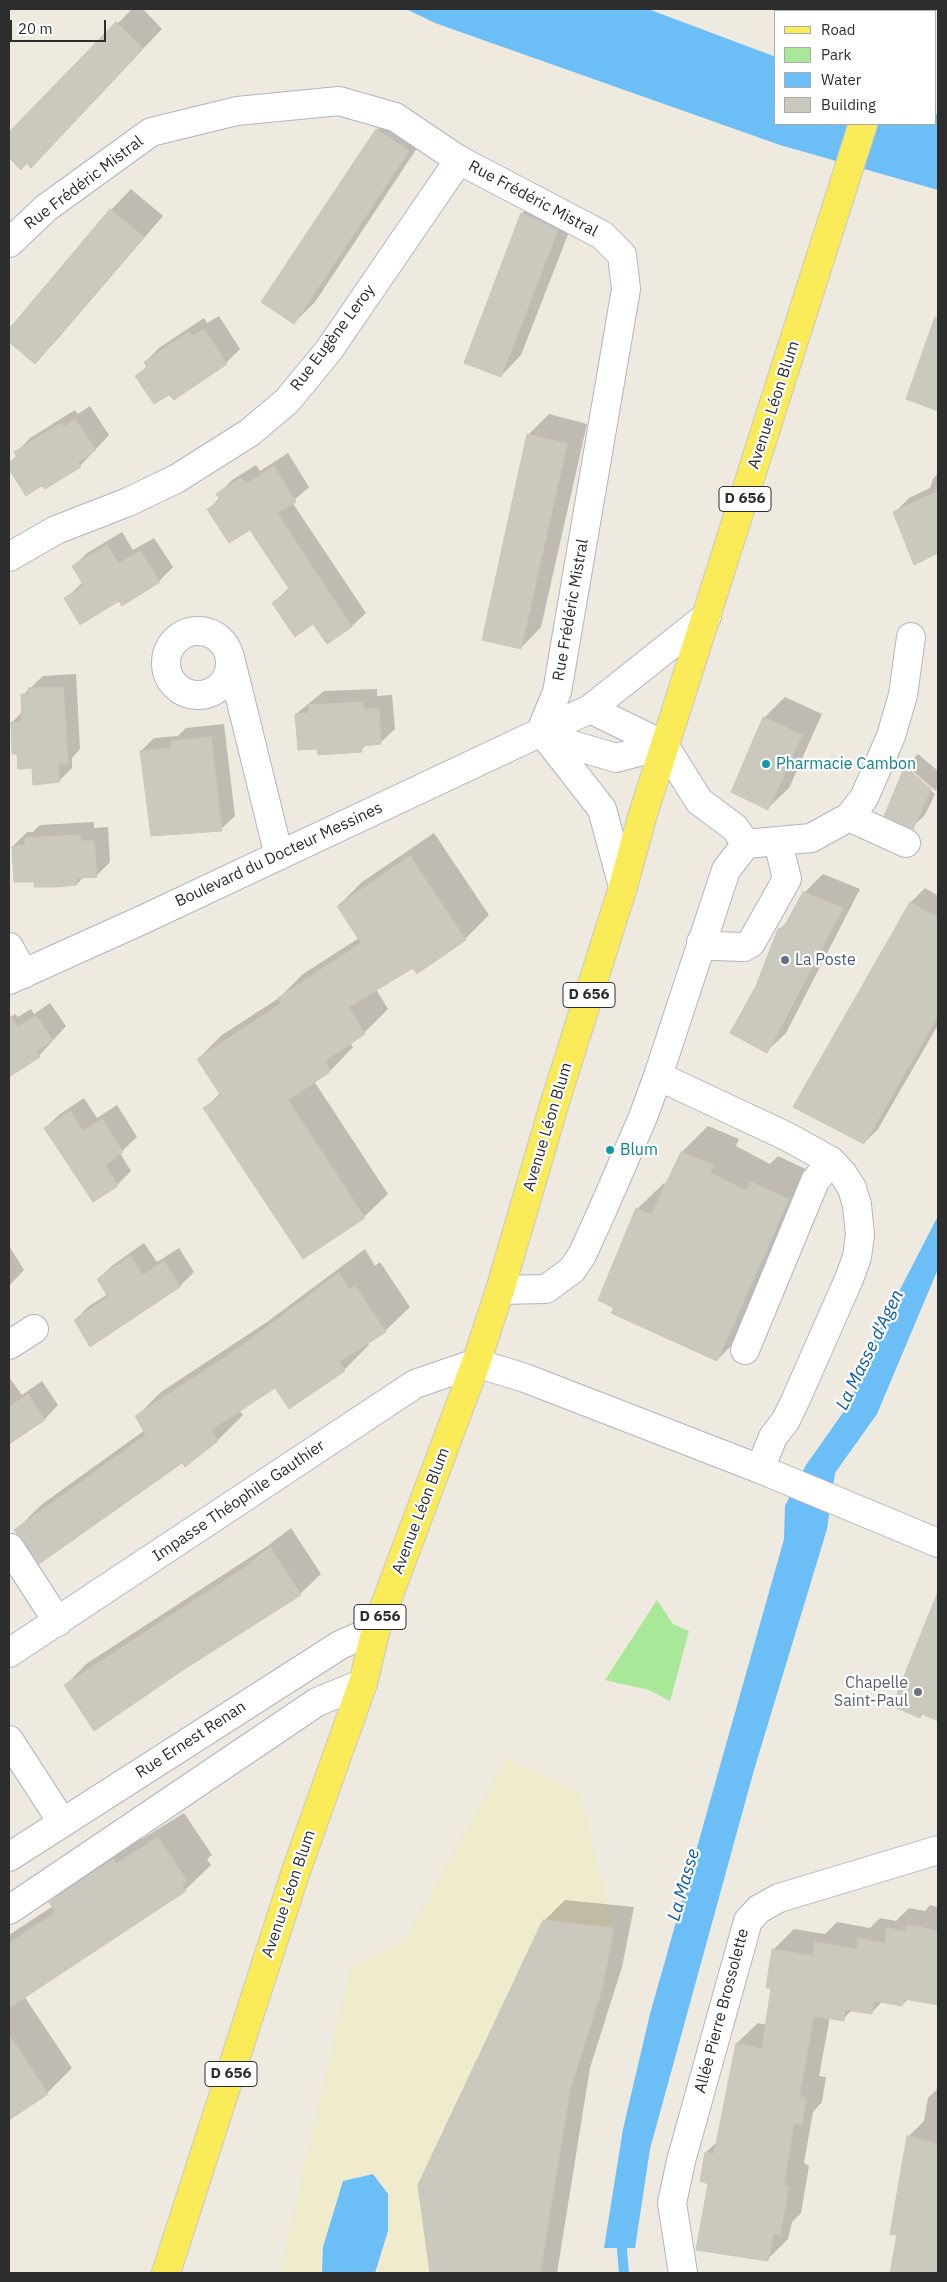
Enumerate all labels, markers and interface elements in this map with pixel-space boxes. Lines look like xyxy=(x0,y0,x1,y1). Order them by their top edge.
scale bar xyxy=(12,10,109,42)
legend xyxy=(774,10,937,125)
text: 20 m xyxy=(18,19,53,38)
text: Road xyxy=(821,20,856,39)
text: Park xyxy=(821,45,851,64)
text: Water xyxy=(821,70,861,89)
text: Building xyxy=(821,95,876,114)
street label: Rue Frédéric Mistral xyxy=(21,132,147,234)
street label: Rue Frédéric Mistral xyxy=(465,157,601,241)
street label: Rue Eugène Leroy xyxy=(287,281,379,395)
street label: Avenue Léon Blum xyxy=(744,339,804,471)
road number: D 656 xyxy=(719,486,771,512)
street label: Rue Frédéric Mistral xyxy=(549,538,593,682)
place label: Pharmacie Cambon xyxy=(776,754,916,774)
marker: Pharmacie Cambon xyxy=(760,758,772,770)
street label: Boulevard du Docteur Messines xyxy=(172,798,386,912)
place label: La Poste xyxy=(795,950,856,970)
marker: La Poste xyxy=(779,954,791,966)
road number: D 656 xyxy=(563,982,615,1008)
street label: Avenue Léon Blum xyxy=(519,1060,577,1194)
place label: Blum xyxy=(620,1140,658,1160)
marker: Blum xyxy=(604,1144,616,1156)
water label: La Masse d'Agen xyxy=(832,1286,908,1414)
street label: Impasse Théophile Gauthier xyxy=(149,1436,329,1566)
street label: Avenue Léon Blum xyxy=(388,1445,454,1577)
road number: D 656 xyxy=(354,1604,406,1630)
place label: Chapelle Saint-Paul xyxy=(834,1673,908,1711)
marker: Chapelle Saint-Paul xyxy=(912,1686,924,1698)
street label: Rue Ernest Renan xyxy=(132,1697,250,1783)
street label: Avenue Léon Blum xyxy=(258,1828,320,1960)
water label: La Masse xyxy=(663,1847,705,1923)
street label: Allée Pierre Brossolette xyxy=(691,1927,753,2095)
road number: D 656 xyxy=(205,2062,257,2086)

